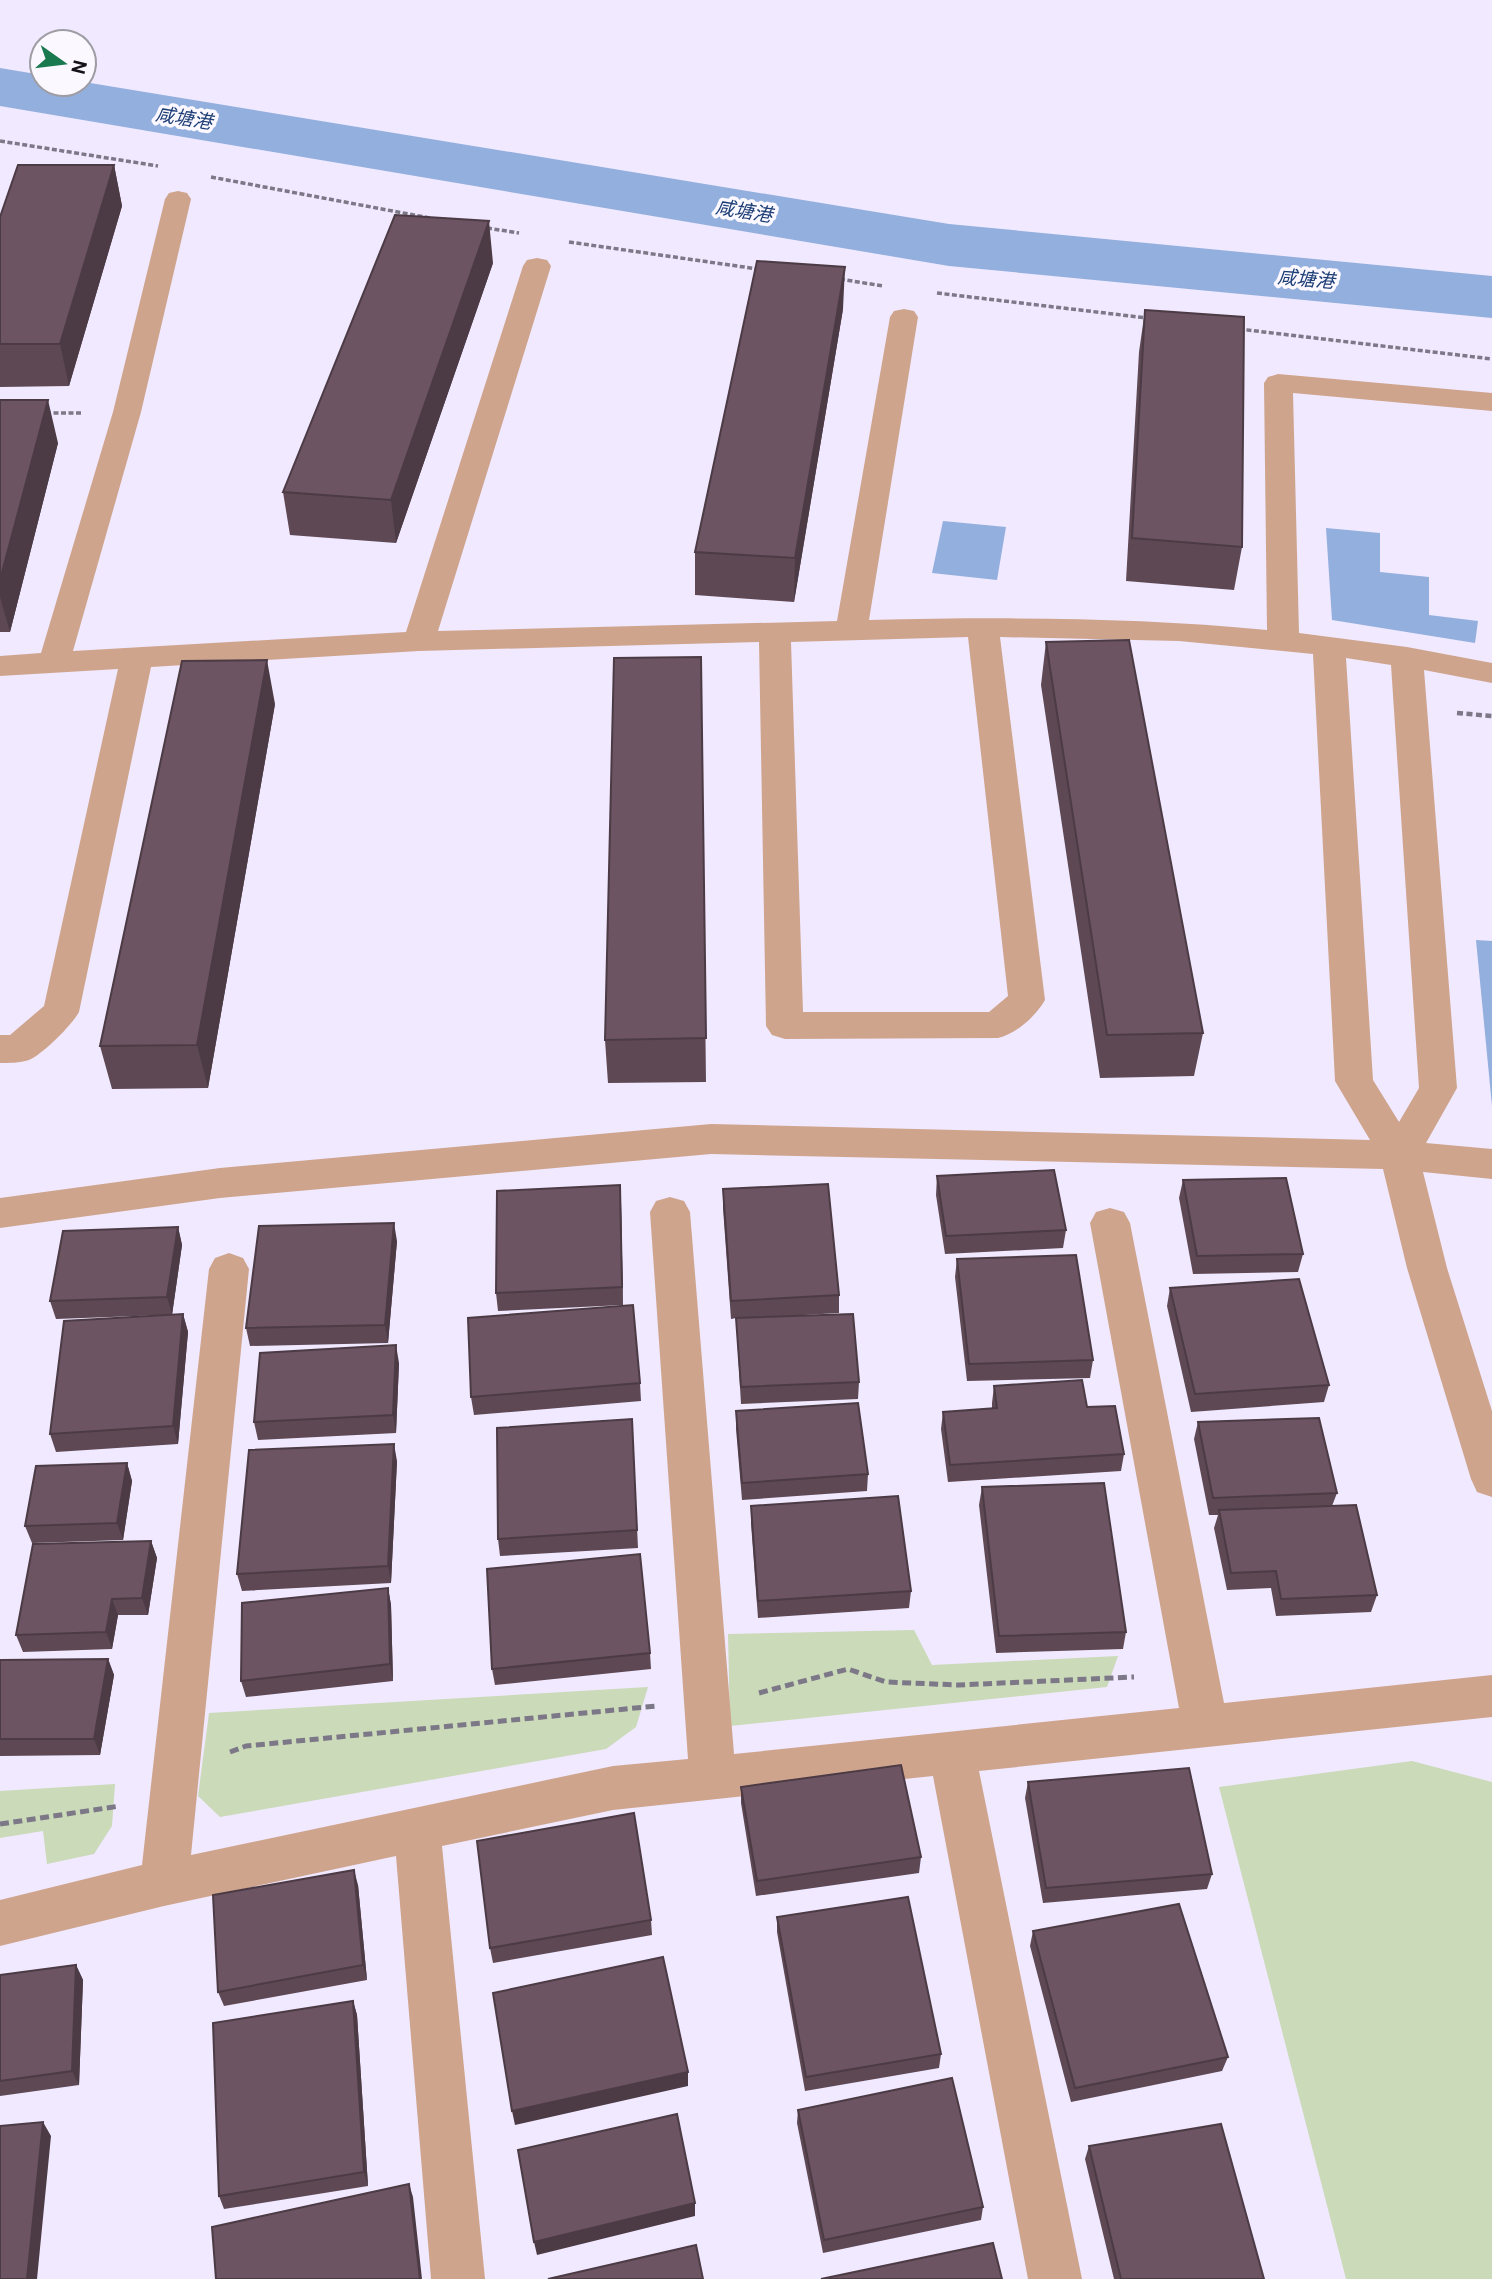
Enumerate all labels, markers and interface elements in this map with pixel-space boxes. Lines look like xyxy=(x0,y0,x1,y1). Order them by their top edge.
north arrow xyxy=(28,28,98,98)
text: N xyxy=(66,58,92,76)
water label: 咸塘港 xyxy=(154,102,217,134)
water label: 咸塘港 xyxy=(714,195,777,227)
water label: 咸塘港 xyxy=(1277,265,1338,293)

